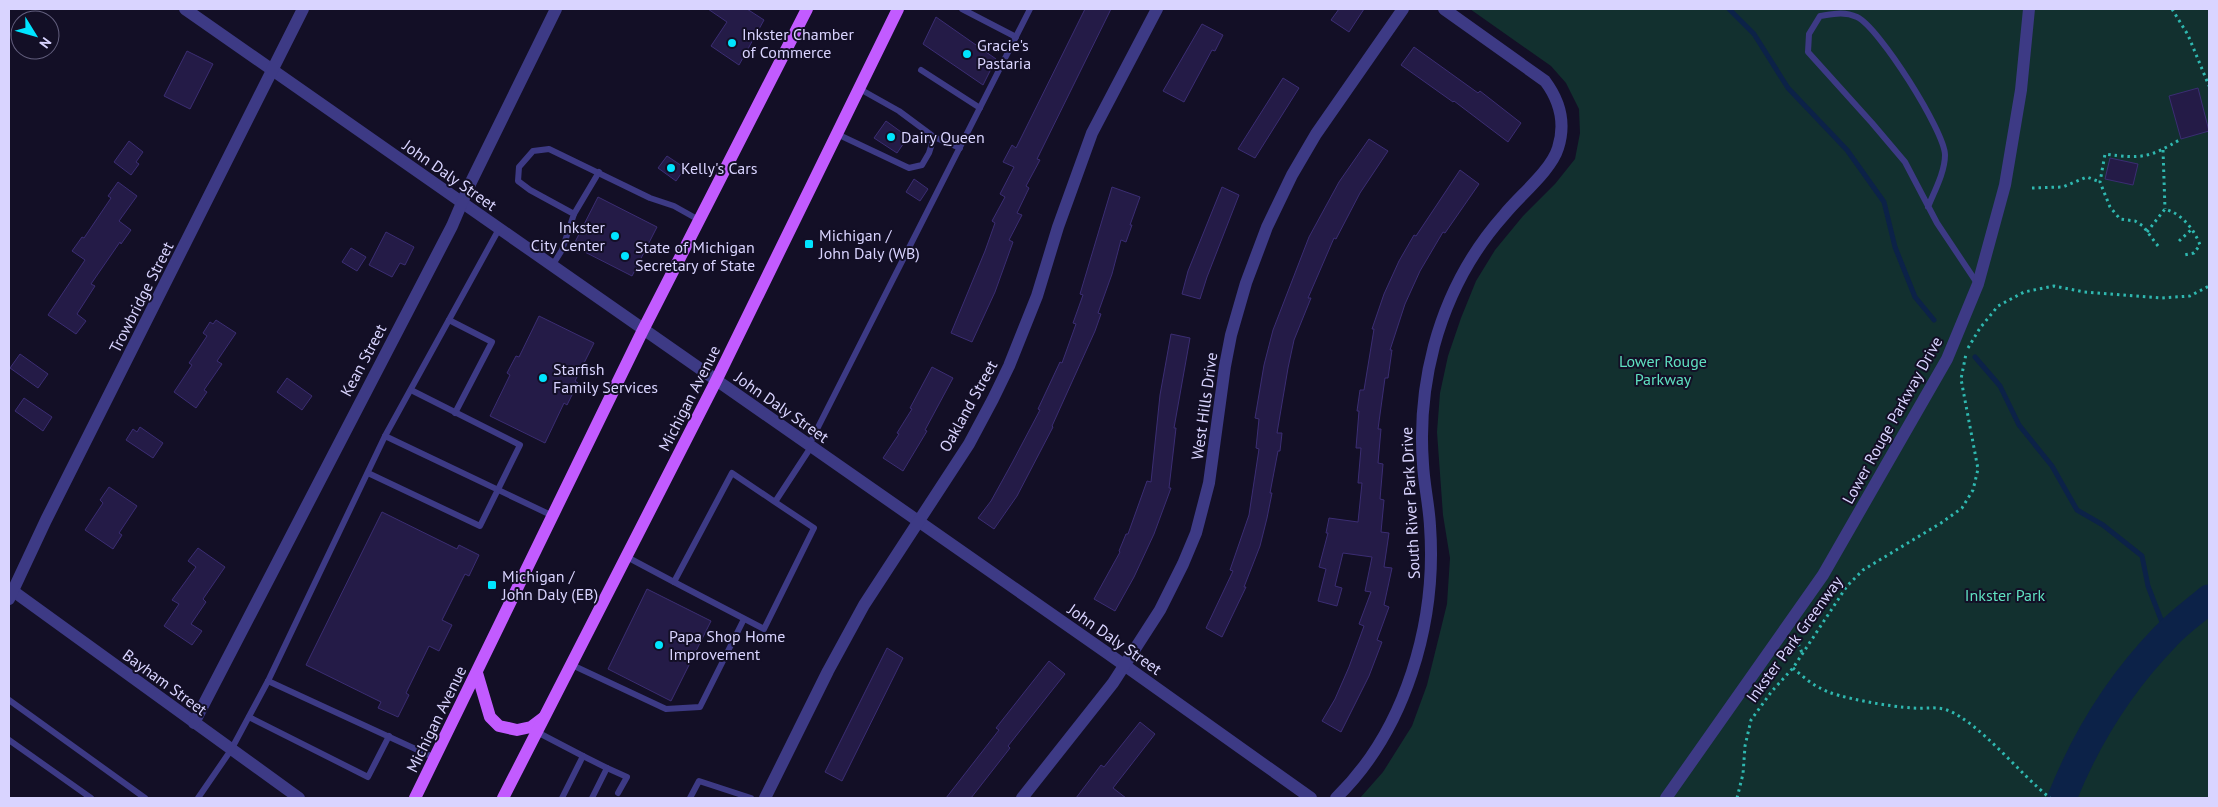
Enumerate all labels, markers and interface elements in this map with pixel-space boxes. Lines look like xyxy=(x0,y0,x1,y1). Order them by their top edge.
north arrow xyxy=(10,10,60,60)
place label: Inkster Chamber of Commerce xyxy=(742,24,854,62)
text: N xyxy=(35,34,55,52)
place label: Gracie's Pastaria xyxy=(977,35,1031,73)
marker: Inkster Chamber of Commerce xyxy=(726,37,738,49)
marker: Gracie's Pastaria xyxy=(961,48,973,60)
place label: Dairy Queen xyxy=(901,127,985,147)
marker: Dairy Queen xyxy=(885,131,897,143)
street label: John Daly Street xyxy=(398,135,501,215)
place label: Kelly's Cars xyxy=(681,158,758,178)
marker: Kelly's Cars xyxy=(665,162,677,174)
place label: Inkster City Center xyxy=(531,217,606,255)
place label: Michigan / John Daly (WB) xyxy=(818,225,920,263)
marker: Inkster City Center xyxy=(609,230,621,242)
place label: State of Michigan Secretary of State xyxy=(635,237,755,275)
street label: Trowbridge Street xyxy=(104,238,178,356)
marker: Michigan / John Daly (WB) xyxy=(803,238,815,250)
marker: State of Michigan Secretary of State xyxy=(619,250,631,262)
street label: Kean Street xyxy=(336,320,391,400)
street label: Lower Rouge Parkway Drive xyxy=(1838,333,1946,507)
street label: Michigan Avenue xyxy=(654,342,724,454)
street label: West Hills Drive xyxy=(1187,351,1221,461)
park label: Lower Rouge Parkway xyxy=(1619,351,1707,389)
street label: Oakland Street xyxy=(935,356,1002,455)
place label: Starfish Family Services xyxy=(553,359,658,397)
street label: John Daly Street xyxy=(730,367,833,447)
marker: Starfish Family Services xyxy=(537,372,549,384)
street label: South River Park Drive xyxy=(1396,426,1424,580)
place label: Michigan / John Daly (EB) xyxy=(501,566,598,604)
street label: Inkster Park Greenway xyxy=(1741,571,1847,706)
marker: Michigan / John Daly (EB) xyxy=(486,579,498,591)
park label: Inkster Park xyxy=(1965,585,2045,605)
street label: John Daly Street xyxy=(1063,599,1166,679)
place label: Papa Shop Home Improvement xyxy=(669,626,785,664)
marker: Papa Shop Home Improvement xyxy=(653,639,665,651)
street label: Bayham Street xyxy=(119,645,212,720)
street label: Michigan Avenue xyxy=(402,662,470,776)

